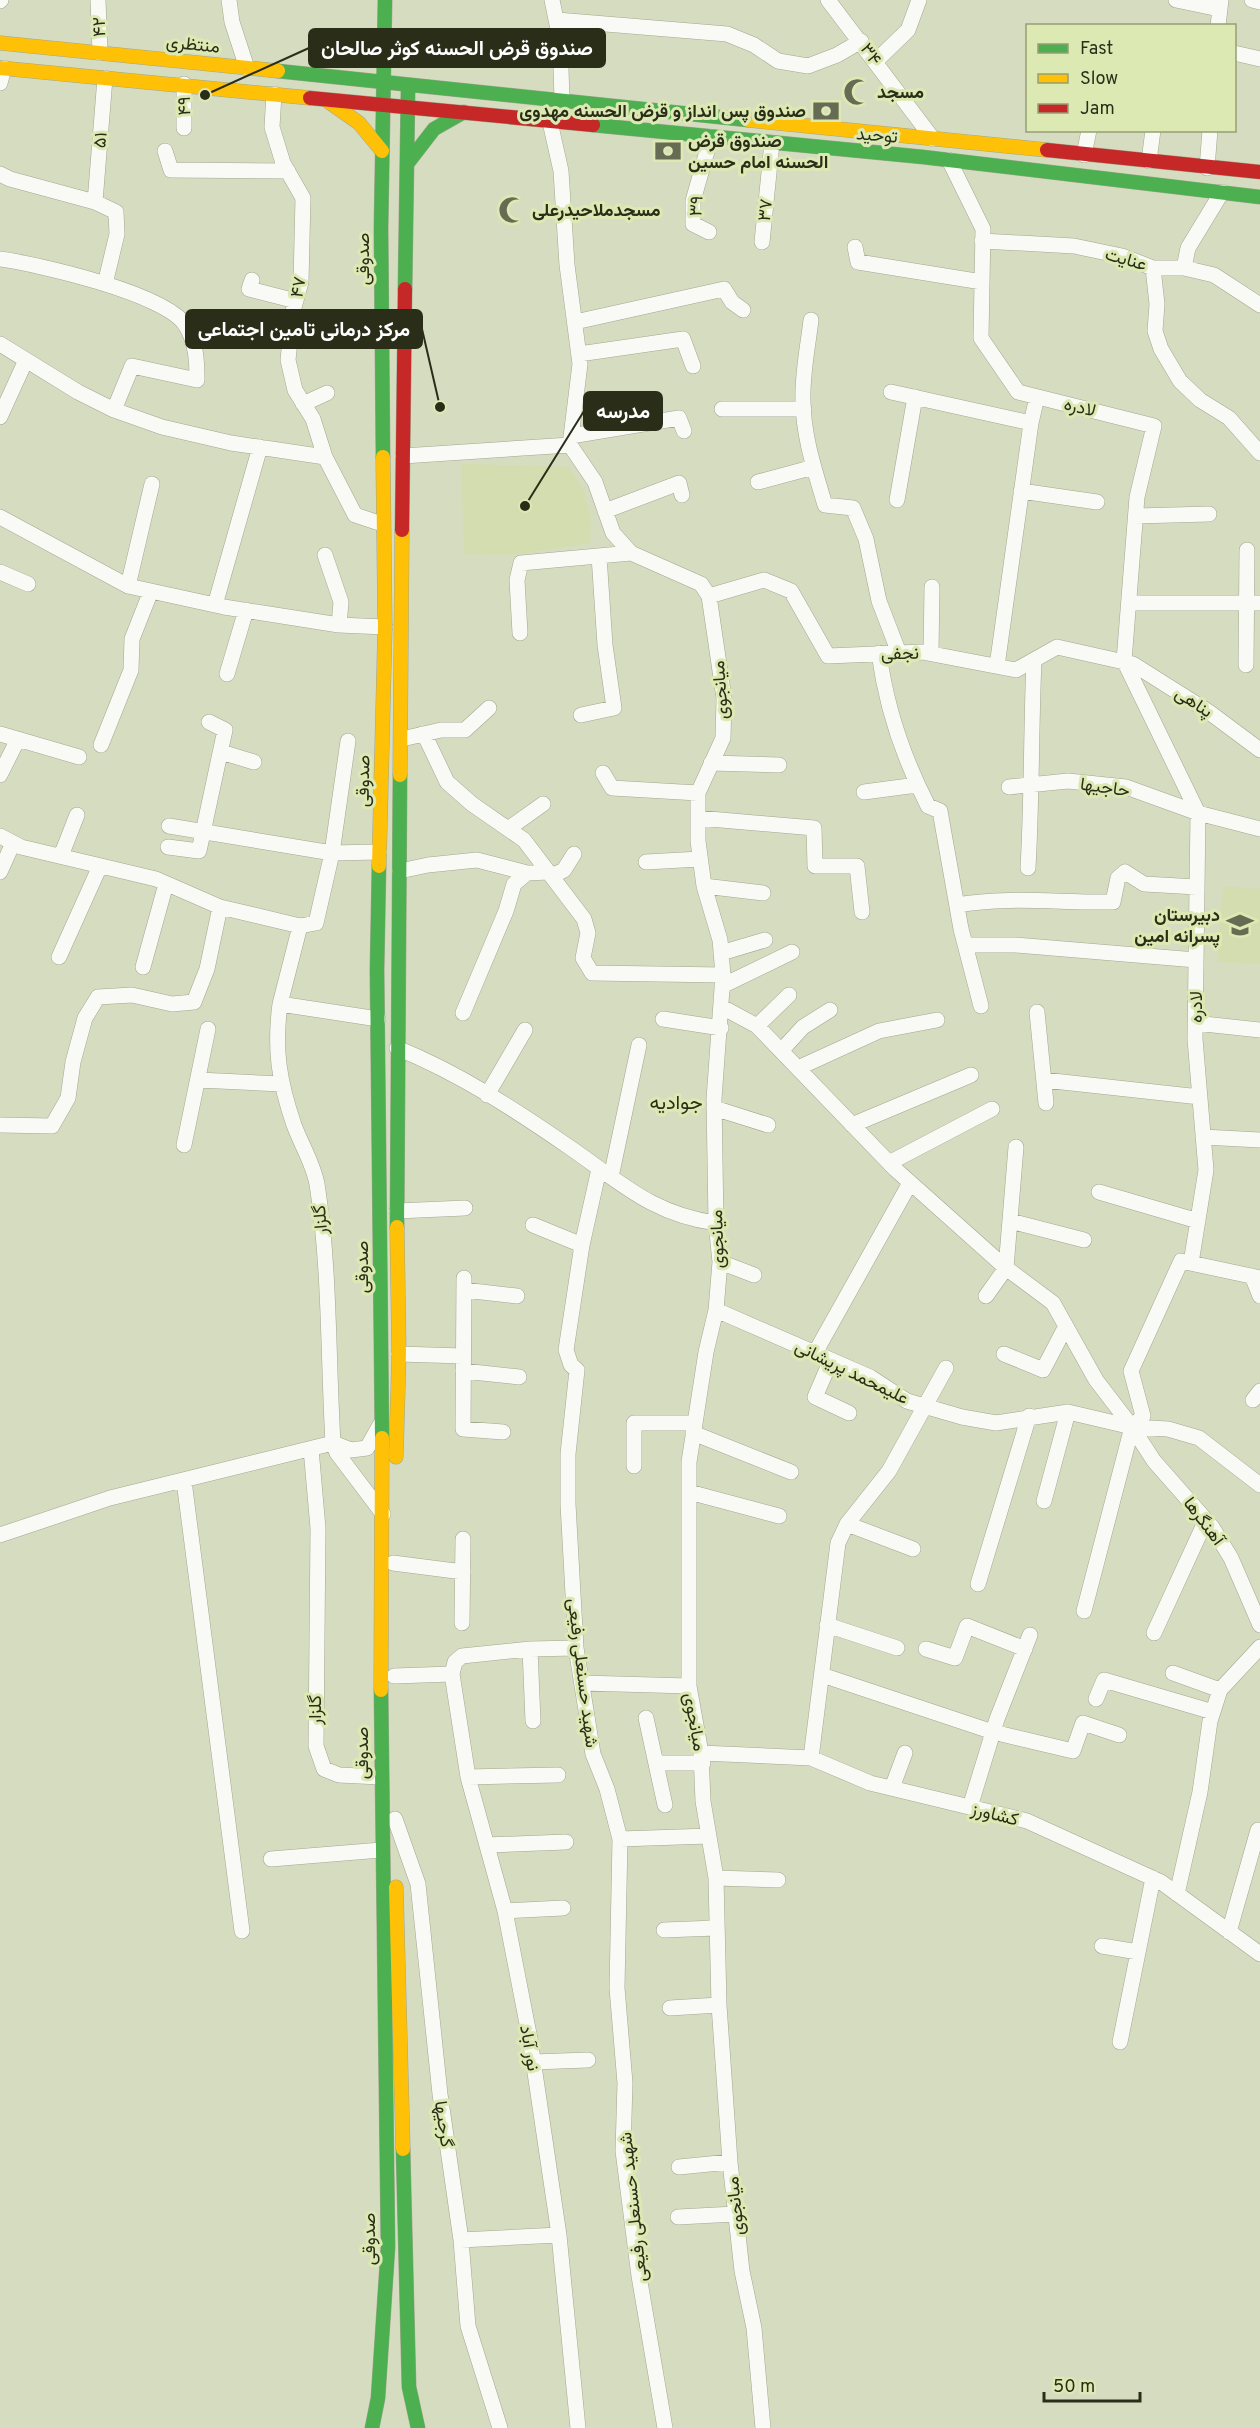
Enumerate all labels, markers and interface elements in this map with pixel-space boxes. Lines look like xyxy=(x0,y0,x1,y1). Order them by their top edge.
street label: ۴۲ xyxy=(89,17,112,37)
legend xyxy=(1026,24,1236,132)
callout: صندوق قرض الحسنه کوثر صالحان xyxy=(309,29,605,67)
street label: منتظری xyxy=(165,31,221,60)
text: صندوق قرض الحسنه کوثر صالحان xyxy=(321,37,593,63)
text: Fast xyxy=(1080,38,1113,61)
street label: ۳۴ xyxy=(854,39,886,71)
text: Slow xyxy=(1080,68,1118,91)
mosque icon: مسجد xyxy=(842,77,872,107)
place label: مسجد xyxy=(877,82,924,105)
street label: ۴۹ xyxy=(174,96,197,116)
bank icon: صندوق پس انداز و قرض الحسنه مهدوی xyxy=(811,96,841,126)
text: Jam xyxy=(1080,98,1115,121)
place label: صندوق پس انداز و قرض الحسنه مهدوی xyxy=(519,101,806,124)
street label: توحید xyxy=(855,123,899,150)
street label: ۵۱ xyxy=(89,131,114,149)
place label: صندوق قرض الحسنه امام حسین xyxy=(688,131,828,175)
bank icon: صندوق قرض الحسنه امام حسین xyxy=(653,136,683,166)
mosque icon: مسجدملاحیدرعلی xyxy=(497,195,527,225)
street label: ۳۹ xyxy=(685,195,710,217)
street label: ۳۷ xyxy=(754,198,779,223)
place label: مسجدملاحیدرعلی xyxy=(532,200,661,223)
street label: صدوقی xyxy=(353,233,376,285)
street label: عنایت xyxy=(1102,244,1149,277)
street label: ۴۷ xyxy=(286,275,313,300)
callout: مرکز درمانی تامین اجتماعی xyxy=(186,310,422,348)
text: مرکز درمانی تامین اجتماعی xyxy=(198,318,410,344)
callout: مدرسه xyxy=(584,392,662,430)
street label: لادره xyxy=(1061,393,1098,423)
text: مدرسه xyxy=(596,400,650,426)
street label: نجفی xyxy=(881,643,919,666)
street label: میانجوی xyxy=(708,660,735,720)
street label: پناهی xyxy=(1170,683,1216,724)
street label: صدوقی xyxy=(353,755,376,807)
street label: حاجیها xyxy=(1078,774,1131,803)
place label: دبیرستان پسرانه امین xyxy=(1134,905,1220,949)
school or university icon: دبیرستان پسرانه امین xyxy=(1225,910,1255,940)
street label: لادره xyxy=(1186,991,1209,1023)
district label: جوادیه xyxy=(649,1091,703,1117)
street label: گلزار xyxy=(309,1204,334,1237)
street label: میانجوی xyxy=(706,1209,731,1269)
street label: صدوقی xyxy=(352,1241,375,1293)
street label: علیمحمد پریشانی xyxy=(791,1336,912,1411)
street label: آهنگرها xyxy=(1177,1493,1230,1552)
street label: شهید حسنعلی رفیعی xyxy=(561,1597,602,1749)
street label: میانجوی xyxy=(677,1691,710,1753)
street label: گلزار xyxy=(305,1695,328,1726)
street label: صدوقی xyxy=(352,1727,375,1779)
street label: کشاورز xyxy=(968,1798,1021,1832)
street label: نور آباد xyxy=(513,2023,544,2073)
street label: گرجیها xyxy=(428,2099,457,2149)
street label: شهید حسنعلی رفیعی xyxy=(615,2131,654,2283)
street label: میانجوی xyxy=(722,2175,751,2236)
street label: صدوقی xyxy=(359,2213,382,2265)
scale bar xyxy=(1044,2365,1140,2403)
text: 50 m xyxy=(1053,2376,1095,2399)

